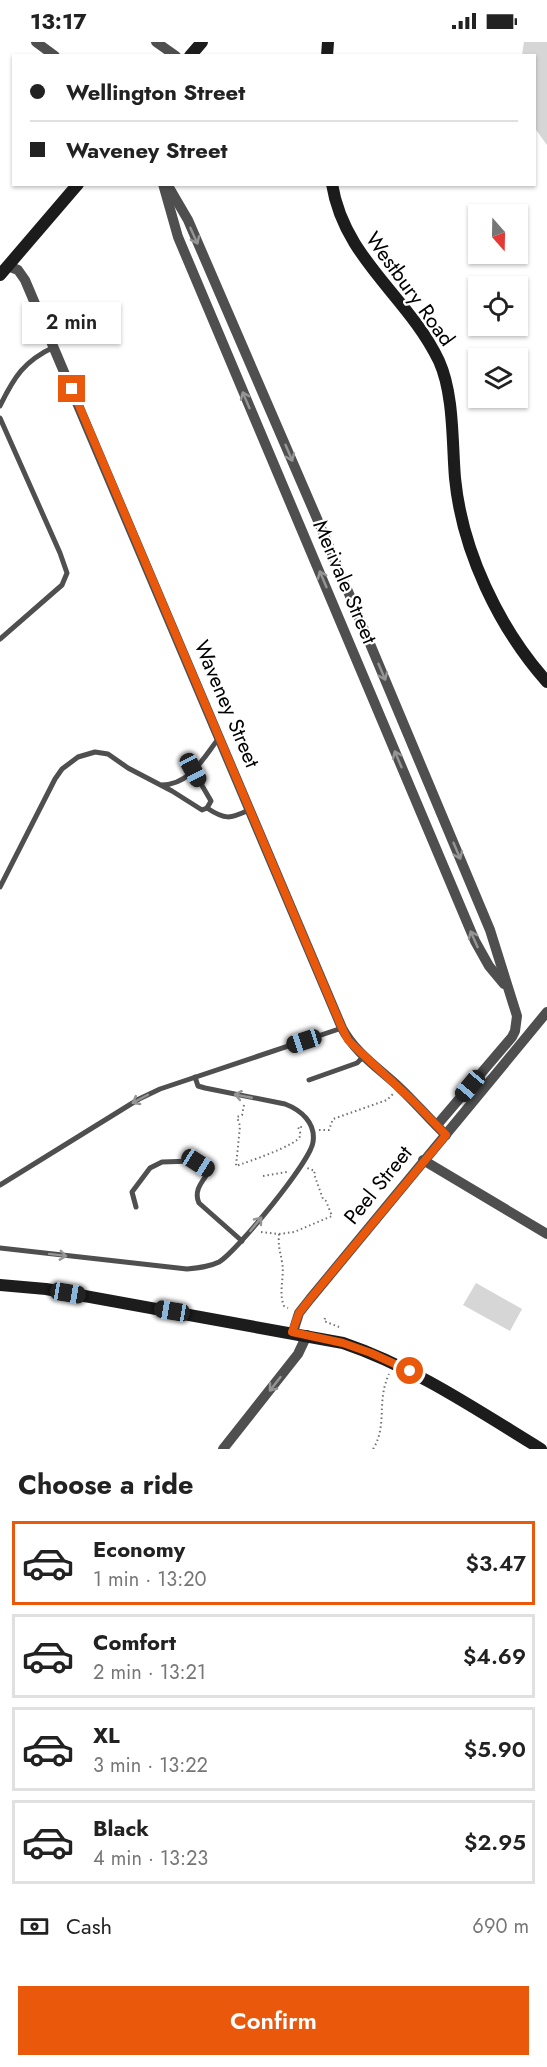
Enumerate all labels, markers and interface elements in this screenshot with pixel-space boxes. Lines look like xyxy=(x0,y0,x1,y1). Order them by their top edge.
text: 13:17 xyxy=(30,5,86,37)
text: Wellington Street xyxy=(66,76,245,108)
text: Waveney Street xyxy=(66,134,228,166)
north arrow xyxy=(468,204,528,264)
map controls xyxy=(468,204,528,408)
street label: Westbury Road xyxy=(358,226,462,352)
one-way arrow xyxy=(190,227,201,245)
button: locate xyxy=(468,276,528,336)
callout: 2 min xyxy=(22,302,122,344)
text: 2 min xyxy=(46,308,97,337)
button: layers xyxy=(468,348,528,408)
route end xyxy=(58,375,85,402)
one-way arrow xyxy=(240,391,251,410)
one-way arrow xyxy=(284,444,295,462)
street label: Merivale Street xyxy=(305,515,385,649)
one-way arrow xyxy=(317,570,328,589)
street label: Waveney Street xyxy=(187,636,267,772)
one-way arrow xyxy=(377,662,388,680)
car xyxy=(177,750,209,790)
one-way arrow xyxy=(392,750,403,769)
one-way arrow xyxy=(452,842,463,860)
one-way arrow xyxy=(468,930,479,948)
car xyxy=(284,1027,324,1055)
car xyxy=(452,1066,488,1106)
one-way arrow xyxy=(234,1090,253,1101)
one-way arrow xyxy=(132,1094,150,1105)
street label: Peel Street xyxy=(337,1139,419,1231)
car xyxy=(178,1146,218,1180)
one-way arrow xyxy=(249,1216,262,1232)
one-way arrow xyxy=(48,1250,68,1261)
car xyxy=(49,1281,87,1305)
car xyxy=(153,1299,191,1323)
route start xyxy=(396,1357,423,1384)
one-way arrow xyxy=(268,1375,281,1391)
text: Choose a ride xyxy=(18,1465,193,1504)
text: Economy xyxy=(93,1533,185,1565)
icon: car xyxy=(21,1536,75,1590)
text: $3.47 xyxy=(466,1547,526,1579)
text: 1 min · 13:20 xyxy=(93,1565,207,1594)
text: Comfort xyxy=(93,1626,176,1658)
icon: car xyxy=(21,1629,75,1683)
text: $4.69 xyxy=(463,1640,526,1672)
text: 2 min · 13:21 xyxy=(93,1658,206,1687)
text: XL xyxy=(93,1719,120,1751)
icon: car xyxy=(21,1722,75,1776)
text: $5.90 xyxy=(464,1733,526,1765)
text: 3 min · 13:22 xyxy=(93,1751,208,1780)
text: Black xyxy=(93,1812,149,1844)
icon: car xyxy=(21,1815,75,1869)
text: $2.95 xyxy=(464,1826,526,1858)
text: 4 min · 13:23 xyxy=(93,1844,208,1873)
icon: cash xyxy=(18,1910,51,1943)
text: Cash xyxy=(66,1910,112,1942)
text: 690 m xyxy=(472,1912,529,1941)
button: Confirm xyxy=(18,1986,529,2055)

